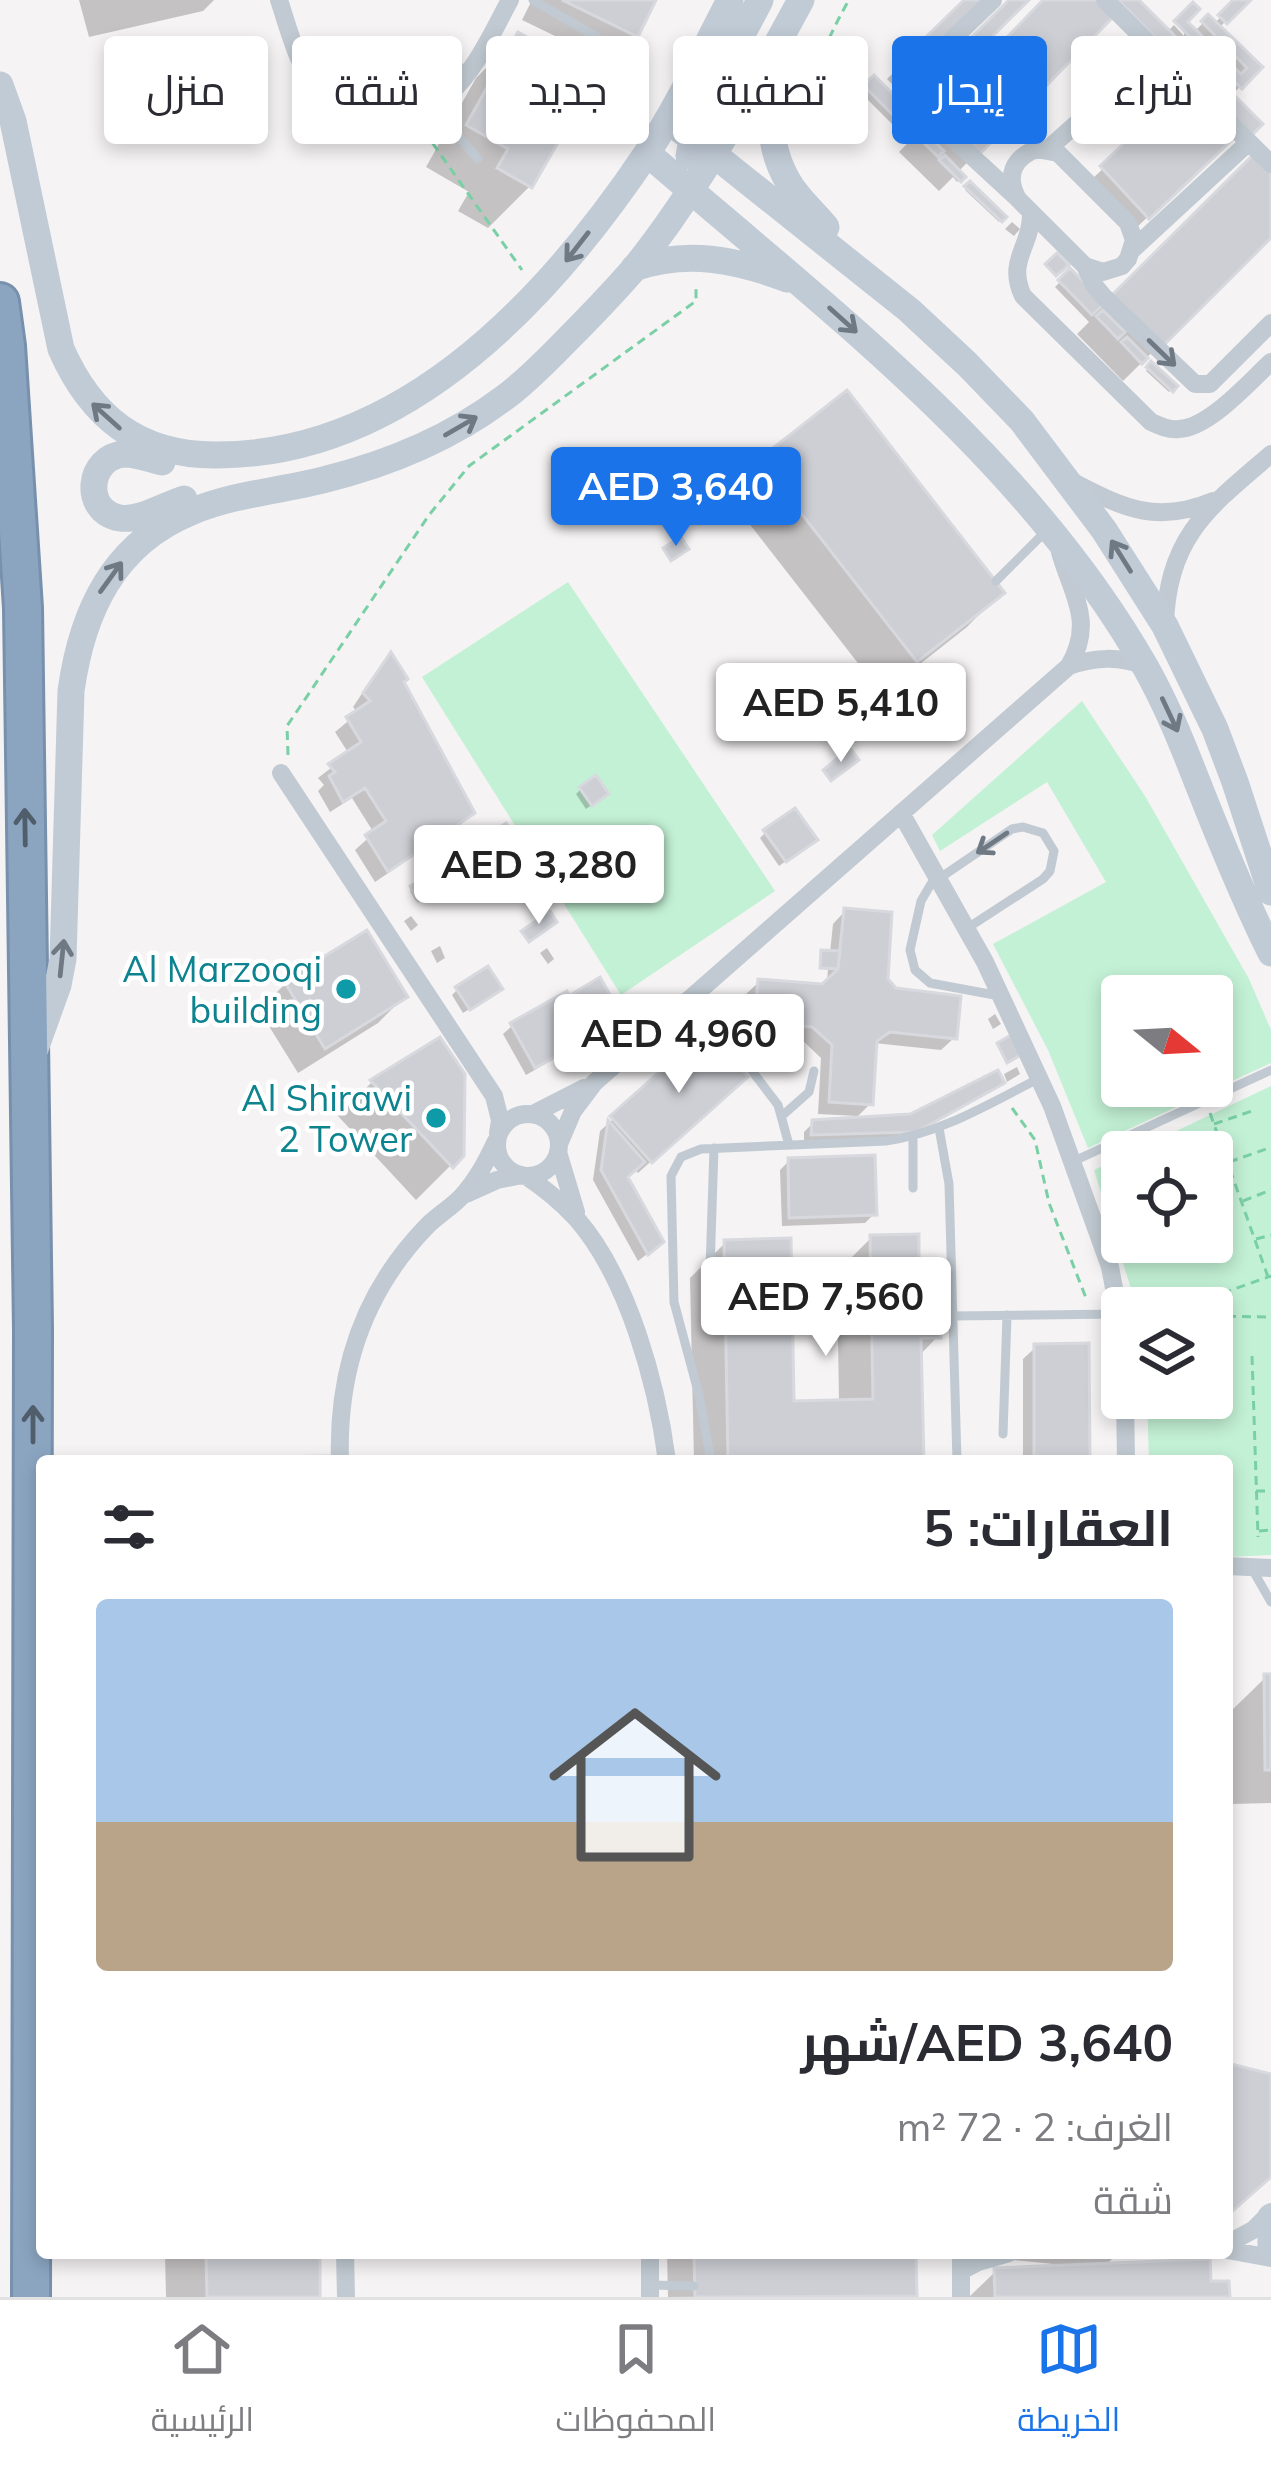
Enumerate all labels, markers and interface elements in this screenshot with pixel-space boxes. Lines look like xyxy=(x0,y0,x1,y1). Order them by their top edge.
chip: منزل xyxy=(104,36,268,144)
chip: شقة xyxy=(292,36,462,144)
chip: جديد xyxy=(486,36,649,144)
chip: تصفية xyxy=(673,36,868,144)
chip: إيجار xyxy=(892,36,1047,144)
chip: شراء xyxy=(1071,36,1236,144)
one-way arrow xyxy=(564,230,591,262)
one-way arrow xyxy=(828,306,858,333)
one-way arrow xyxy=(1147,339,1176,367)
one-way arrow xyxy=(92,402,122,430)
one-way arrow xyxy=(443,413,478,437)
pin: AED 3,640 xyxy=(539,447,813,549)
text: AED 3,640 xyxy=(578,461,774,510)
one-way arrow xyxy=(1109,540,1133,574)
one-way arrow xyxy=(98,561,123,594)
pin: AED 5,410 xyxy=(704,663,978,765)
text: AED 5,410 xyxy=(743,677,939,726)
one-way arrow xyxy=(1160,696,1182,732)
one-way arrow xyxy=(14,808,36,847)
pin: AED 3,280 xyxy=(402,825,676,927)
one-way arrow xyxy=(975,831,1009,856)
text: AED 3,280 xyxy=(441,839,637,888)
one-way arrow xyxy=(51,940,74,979)
place label: Al Marzooqi building xyxy=(122,946,322,1032)
north arrow xyxy=(1101,975,1233,1107)
map controls xyxy=(1101,975,1233,1419)
marker: Al Marzooqi building xyxy=(333,976,359,1002)
pin: AED 4,960 xyxy=(542,994,816,1096)
text: AED 4,960 xyxy=(581,1008,777,1057)
place label: Al Shirawi 2 Tower xyxy=(241,1075,412,1161)
marker: Al Shirawi 2 Tower xyxy=(423,1105,449,1131)
button: locate xyxy=(1101,1131,1233,1263)
pin: AED 7,560 xyxy=(689,1257,963,1359)
text: AED 7,560 xyxy=(728,1271,924,1320)
button: layers xyxy=(1101,1287,1233,1419)
one-way arrow xyxy=(21,1405,44,1444)
icon: filters xyxy=(96,1494,162,1560)
text: العقارات: 5 xyxy=(923,1495,1173,1559)
icon: home xyxy=(527,1677,743,1893)
text: AED 3,640/شهر xyxy=(801,2010,1173,2074)
text: الغرف: 2 · 72 m² xyxy=(897,2102,1173,2151)
text: شقة xyxy=(1093,2175,1173,2224)
tab: الرئيسية xyxy=(151,2316,254,2450)
tab: المحفوظات xyxy=(555,2316,716,2450)
tab: الخريطة xyxy=(1017,2316,1120,2450)

